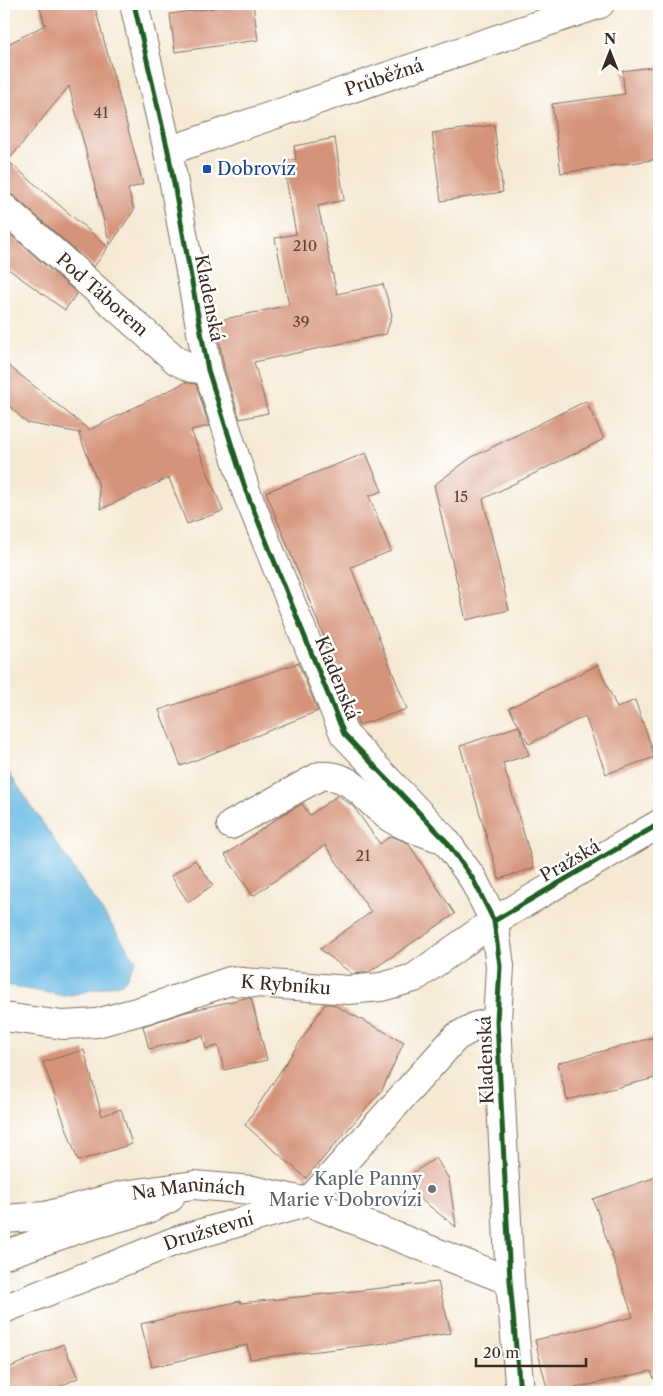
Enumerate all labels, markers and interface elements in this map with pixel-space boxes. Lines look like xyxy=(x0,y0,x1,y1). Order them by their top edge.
north arrow xyxy=(586,28,636,78)
text: N xyxy=(604,30,616,48)
street label: Průběžná xyxy=(342,54,426,101)
house number: 41 xyxy=(94,103,109,122)
place label: Dobrovíz xyxy=(217,158,296,180)
marker: Dobrovíz xyxy=(201,163,213,175)
house number: 210 xyxy=(293,236,317,255)
street label: Pod Táborem xyxy=(52,248,153,341)
street label: Kladenská xyxy=(190,252,228,344)
house number: 39 xyxy=(292,312,310,331)
house number: 15 xyxy=(454,487,468,506)
street label: Kladenská xyxy=(310,633,364,724)
street label: Pražská xyxy=(536,835,604,887)
house number: 21 xyxy=(356,846,371,865)
street label: K Rybníku xyxy=(240,971,331,1000)
street label: Kladenská xyxy=(473,1015,499,1105)
place label: Kaple Panny Marie v Dobrovízi xyxy=(269,1168,423,1211)
street label: Na Maninách xyxy=(130,1173,246,1205)
marker: Kaple Panny Marie v Dobrovízi xyxy=(426,1183,438,1195)
street label: Družstevní xyxy=(160,1207,257,1255)
scale bar xyxy=(476,1336,586,1368)
text: 20 m xyxy=(483,1343,519,1362)

